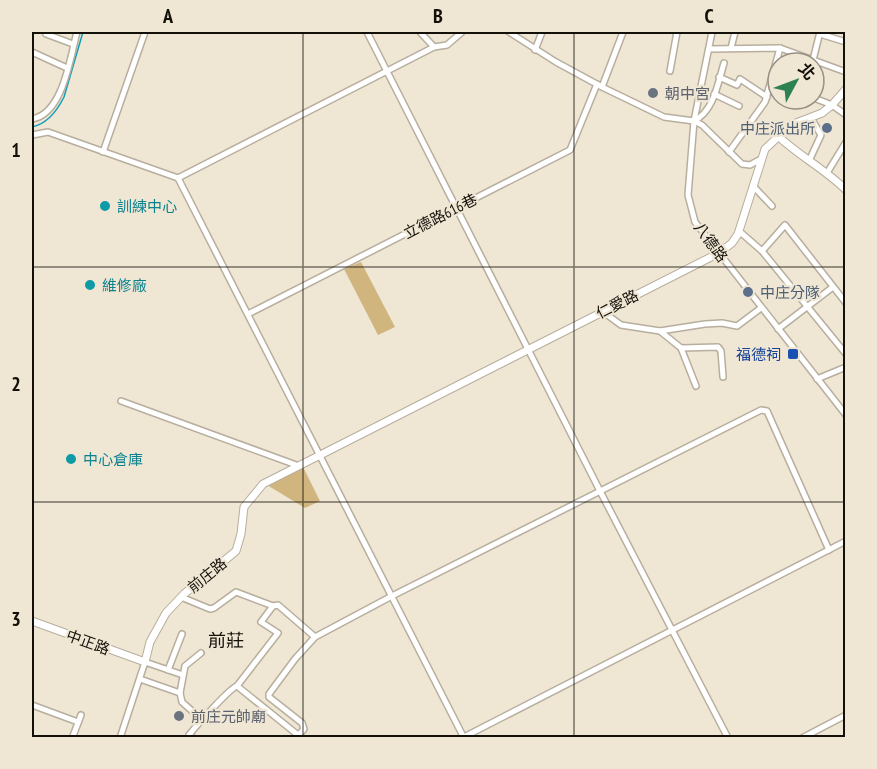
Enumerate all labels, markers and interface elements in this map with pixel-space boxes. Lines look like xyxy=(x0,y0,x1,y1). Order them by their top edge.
text: A xyxy=(162,3,174,29)
text: B xyxy=(433,3,443,29)
text: C xyxy=(704,3,714,29)
north arrow xyxy=(766,51,826,111)
text: 北 xyxy=(795,59,820,84)
place label: 朝中宮 xyxy=(665,84,710,103)
marker: 朝中宮 xyxy=(646,86,660,100)
place label: 中庄派出所 xyxy=(740,119,815,138)
marker: 中庄派出所 xyxy=(820,121,834,135)
text: 1 xyxy=(11,137,21,163)
street label: 立德路616巷 xyxy=(400,189,480,243)
place label: 訓練中心 xyxy=(117,197,177,216)
marker: 訓練中心 xyxy=(98,199,112,213)
street label: 八德路 xyxy=(690,218,732,266)
place label: 維修廠 xyxy=(102,276,147,295)
marker: 維修廠 xyxy=(83,278,97,292)
place label: 中庄分隊 xyxy=(760,283,820,302)
street label: 仁愛路 xyxy=(593,285,641,323)
marker: 中庄分隊 xyxy=(741,285,755,299)
place label: 福德祠 xyxy=(736,345,781,364)
marker: 福德祠 xyxy=(786,347,800,361)
text: 2 xyxy=(11,371,21,397)
place label: 中心倉庫 xyxy=(83,450,143,469)
marker: 中心倉庫 xyxy=(64,452,78,466)
street label: 前庄路 xyxy=(184,553,230,597)
text: 3 xyxy=(11,606,21,632)
street label: 中正路 xyxy=(64,625,112,659)
district label: 前莊 xyxy=(208,629,244,652)
place label: 前庄元帥廟 xyxy=(191,707,266,726)
marker: 前庄元帥廟 xyxy=(172,709,186,723)

